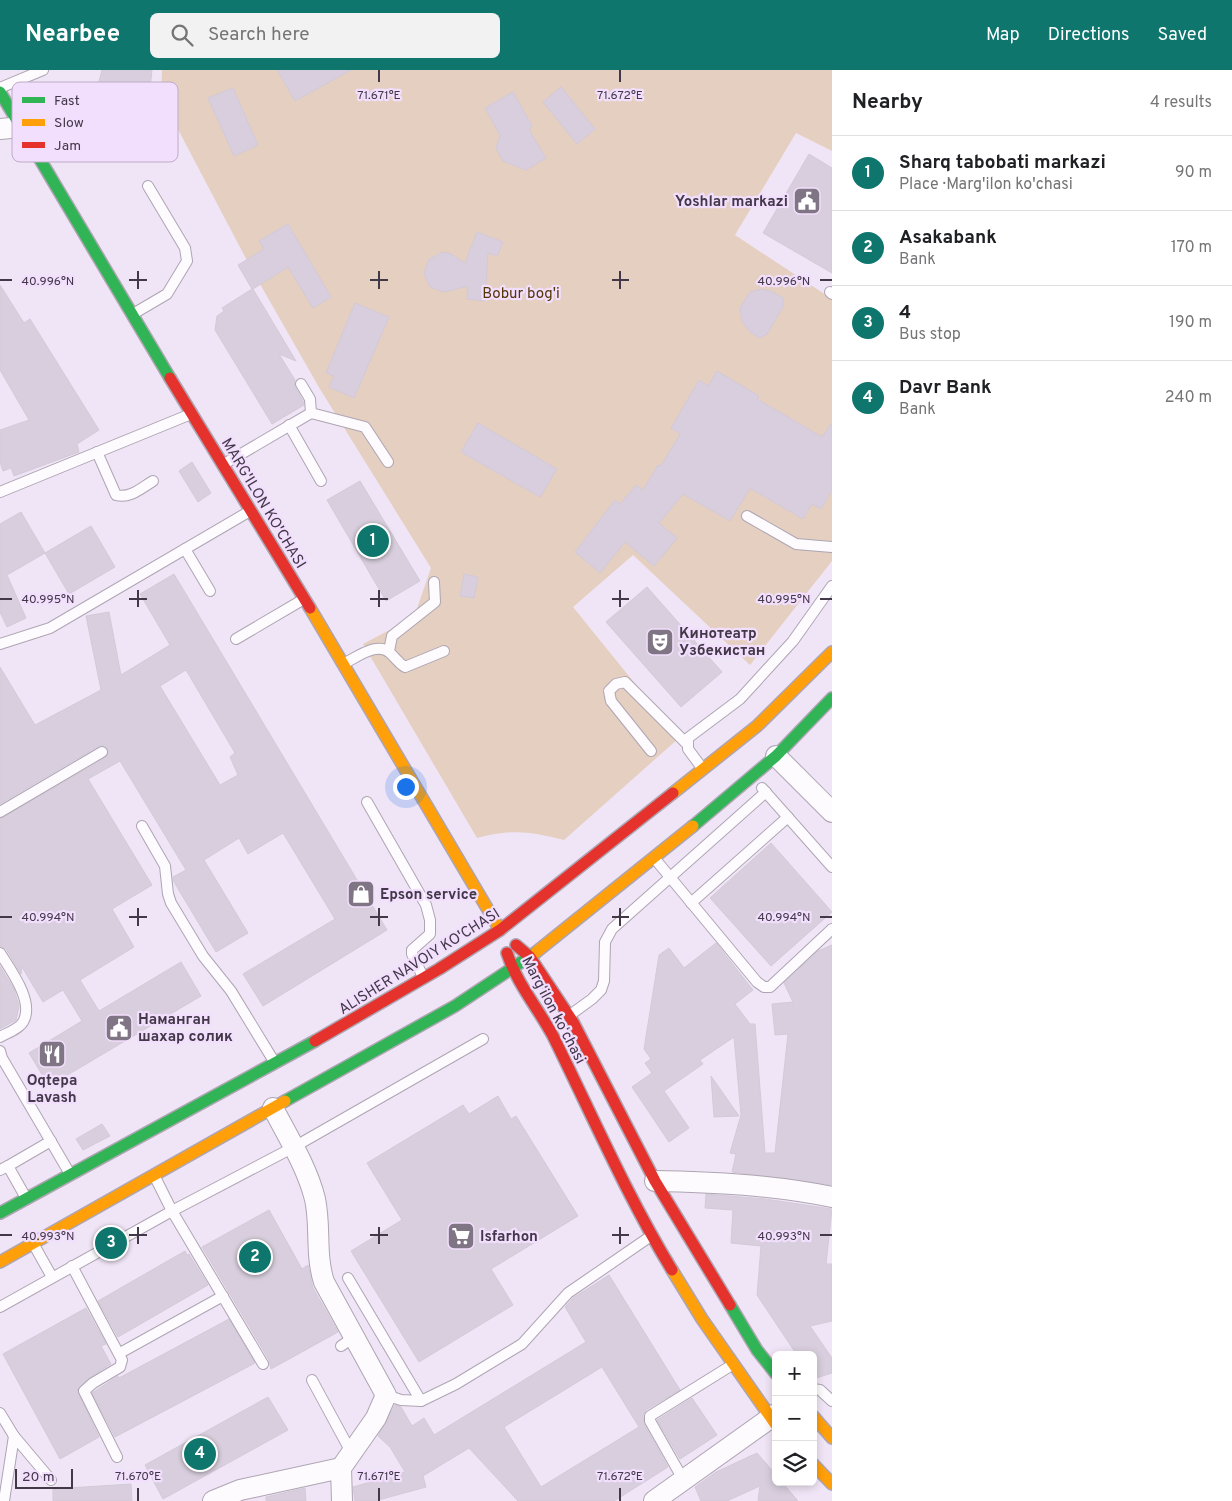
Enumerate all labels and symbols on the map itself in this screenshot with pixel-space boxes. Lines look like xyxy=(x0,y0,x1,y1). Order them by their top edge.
legend xyxy=(12,82,178,162)
text: 71.671°E xyxy=(357,88,401,104)
text: 71.672°E xyxy=(597,88,643,104)
text: Fast xyxy=(54,93,80,110)
text: Slow xyxy=(54,115,84,132)
text: Jam xyxy=(54,138,81,155)
public building icon: Yoshlar markazi xyxy=(792,186,822,216)
place label: Yoshlar markazi xyxy=(675,193,788,212)
text: 40.996°N xyxy=(22,274,74,290)
text: 40.996°N xyxy=(758,274,810,290)
park label: Bobur bog'i xyxy=(482,285,560,304)
street label: MARG'ILON KO'CHASI xyxy=(216,435,309,573)
pin: 1 xyxy=(357,522,389,560)
text: 40.995°N xyxy=(21,592,75,608)
text: 40.995°N xyxy=(757,592,811,608)
place label: Кинотеатр Узбекистан xyxy=(679,625,765,661)
theatre icon: Кинотеатр Узбекистан xyxy=(645,627,675,657)
your location xyxy=(393,774,419,800)
shop icon: Epson service xyxy=(346,879,376,909)
place label: Epson service xyxy=(380,886,477,905)
street label: ALISHER NAVOIY KO'CHASI xyxy=(336,905,504,1020)
text: 40.994°N xyxy=(21,910,75,926)
text: 40.994°N xyxy=(757,910,811,926)
street label: Margʻilon koʻchasi xyxy=(516,954,589,1068)
place label: Наманган шахар солик xyxy=(138,1011,233,1047)
public building icon: Наманган шахар солик xyxy=(104,1013,134,1043)
restaurant icon: Oqtepa Lavash xyxy=(37,1039,67,1069)
place label: Oqtepa Lavash xyxy=(27,1072,77,1108)
supermarket icon: Isfarhon xyxy=(446,1221,476,1251)
pin: 3 xyxy=(95,1224,127,1262)
place label: Isfarhon xyxy=(480,1228,538,1247)
text: 40.993°N xyxy=(22,1229,74,1245)
text: 40.993°N xyxy=(758,1229,810,1245)
pin: 2 xyxy=(239,1238,271,1276)
pin: 4 xyxy=(184,1435,216,1473)
scale bar xyxy=(15,1466,72,1489)
text: 71.670°E xyxy=(115,1469,161,1485)
text: 71.671°E xyxy=(357,1469,401,1485)
text: 71.672°E xyxy=(597,1469,643,1485)

